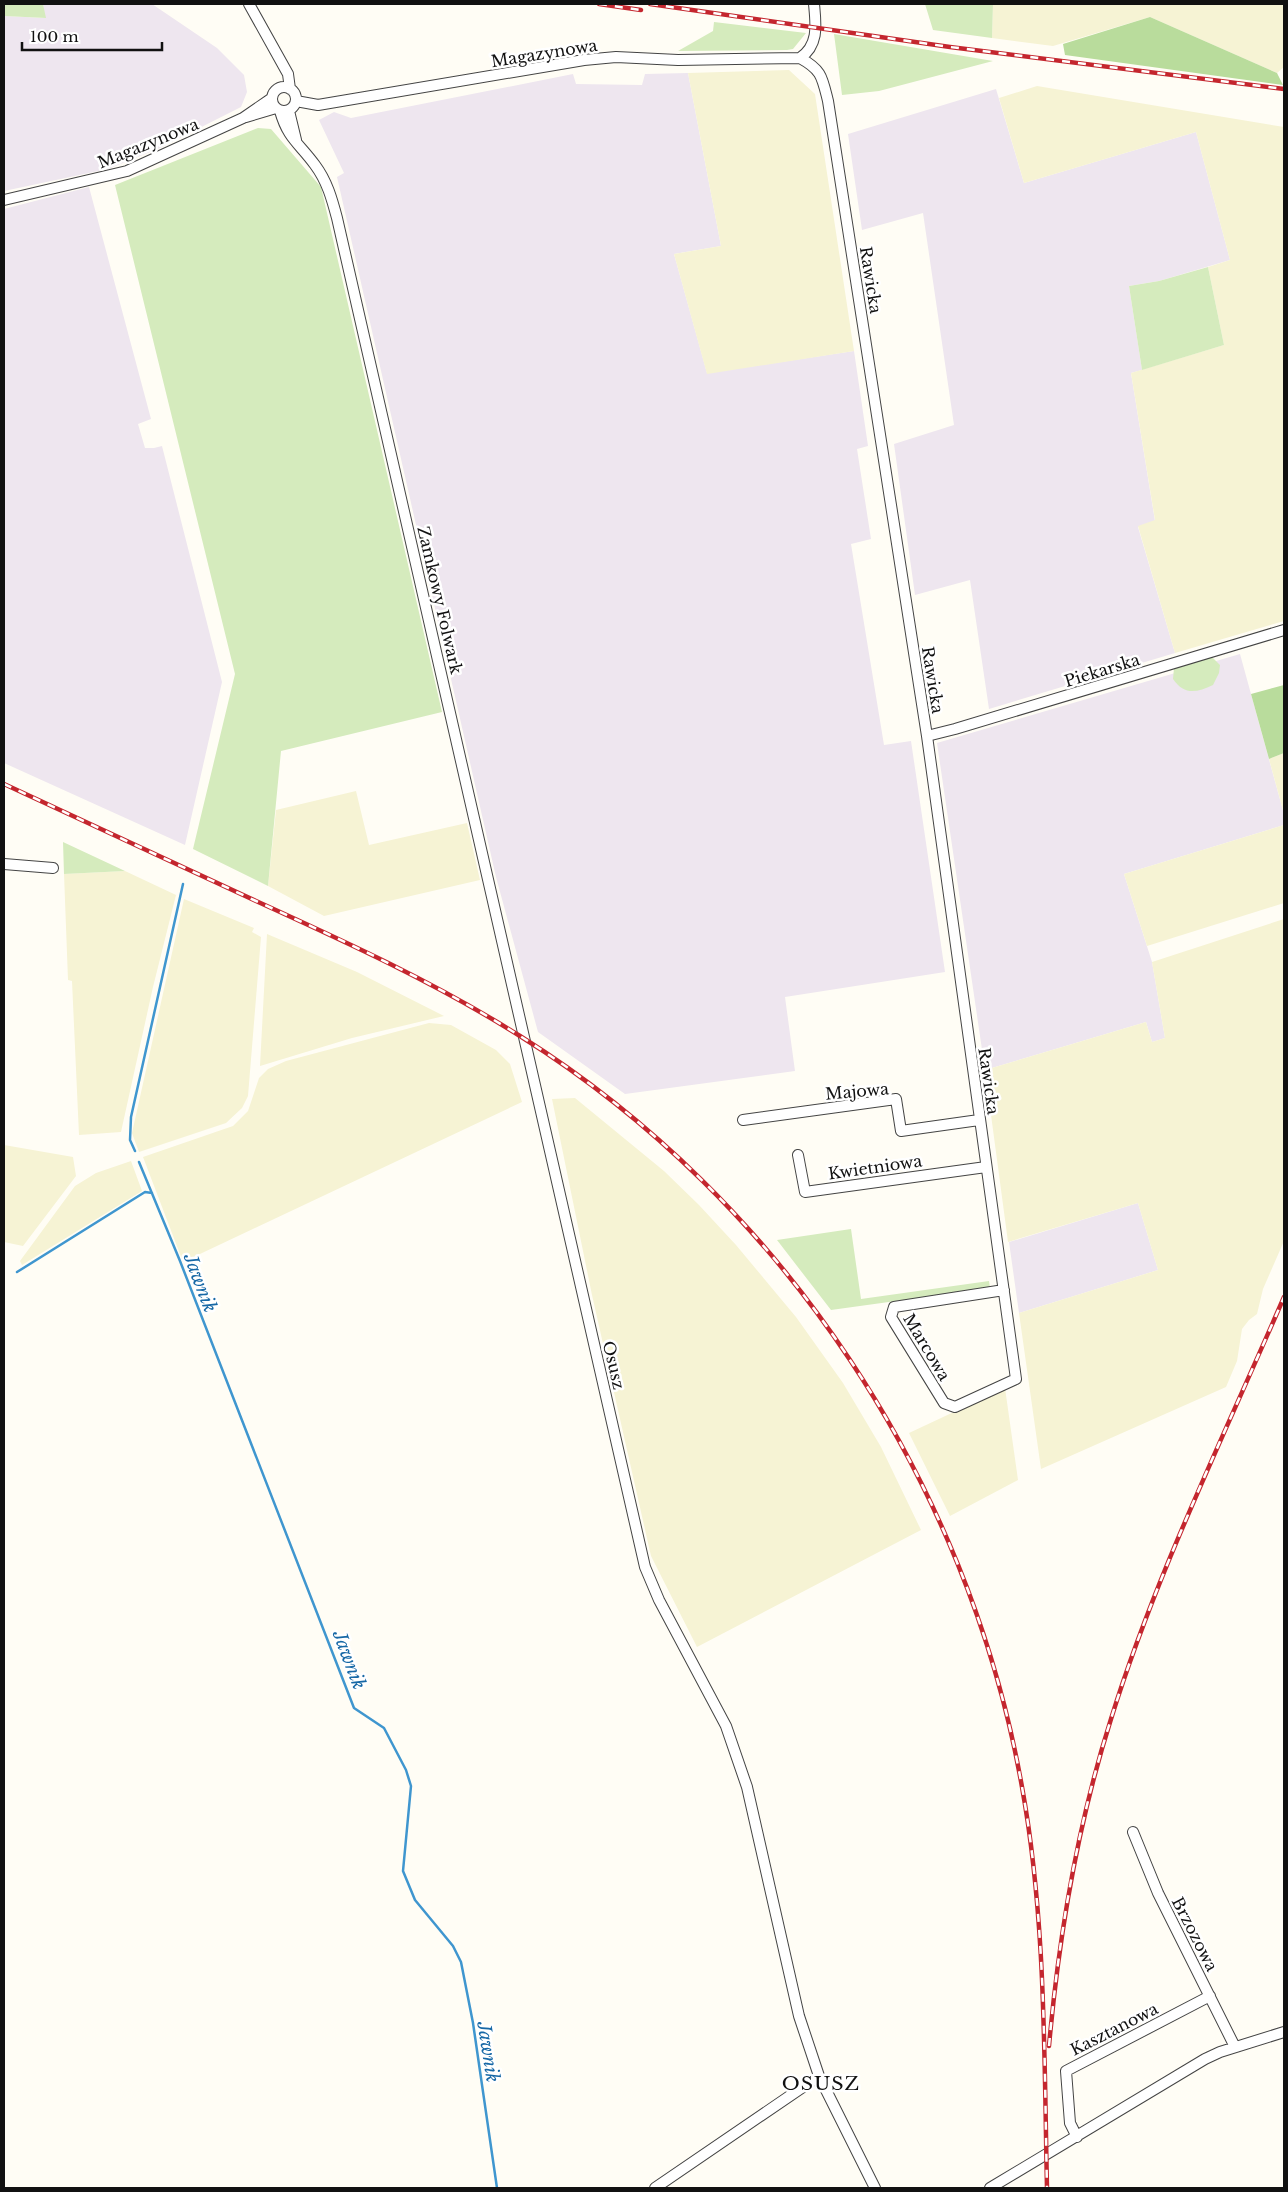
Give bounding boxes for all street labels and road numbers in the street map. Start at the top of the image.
street label: Magazynowa [489,35,599,71]
street label: Magazynowa [94,114,202,172]
street label: Rawicka [856,245,886,315]
street label: Zamkowy Folwark [413,524,467,676]
street label: Rawicka [918,645,948,715]
street label: Piekarska [1062,649,1142,691]
street label: Rawicka [974,1046,1004,1116]
street label: Majowa [824,1078,890,1104]
street label: Kwietniowa [827,1150,923,1183]
street label: Marcowa [899,1310,955,1384]
street label: Osusz [599,1339,629,1391]
street label: Brzozowa [1168,1894,1222,1975]
street label: Kasztanowa [1067,1998,1161,2060]

